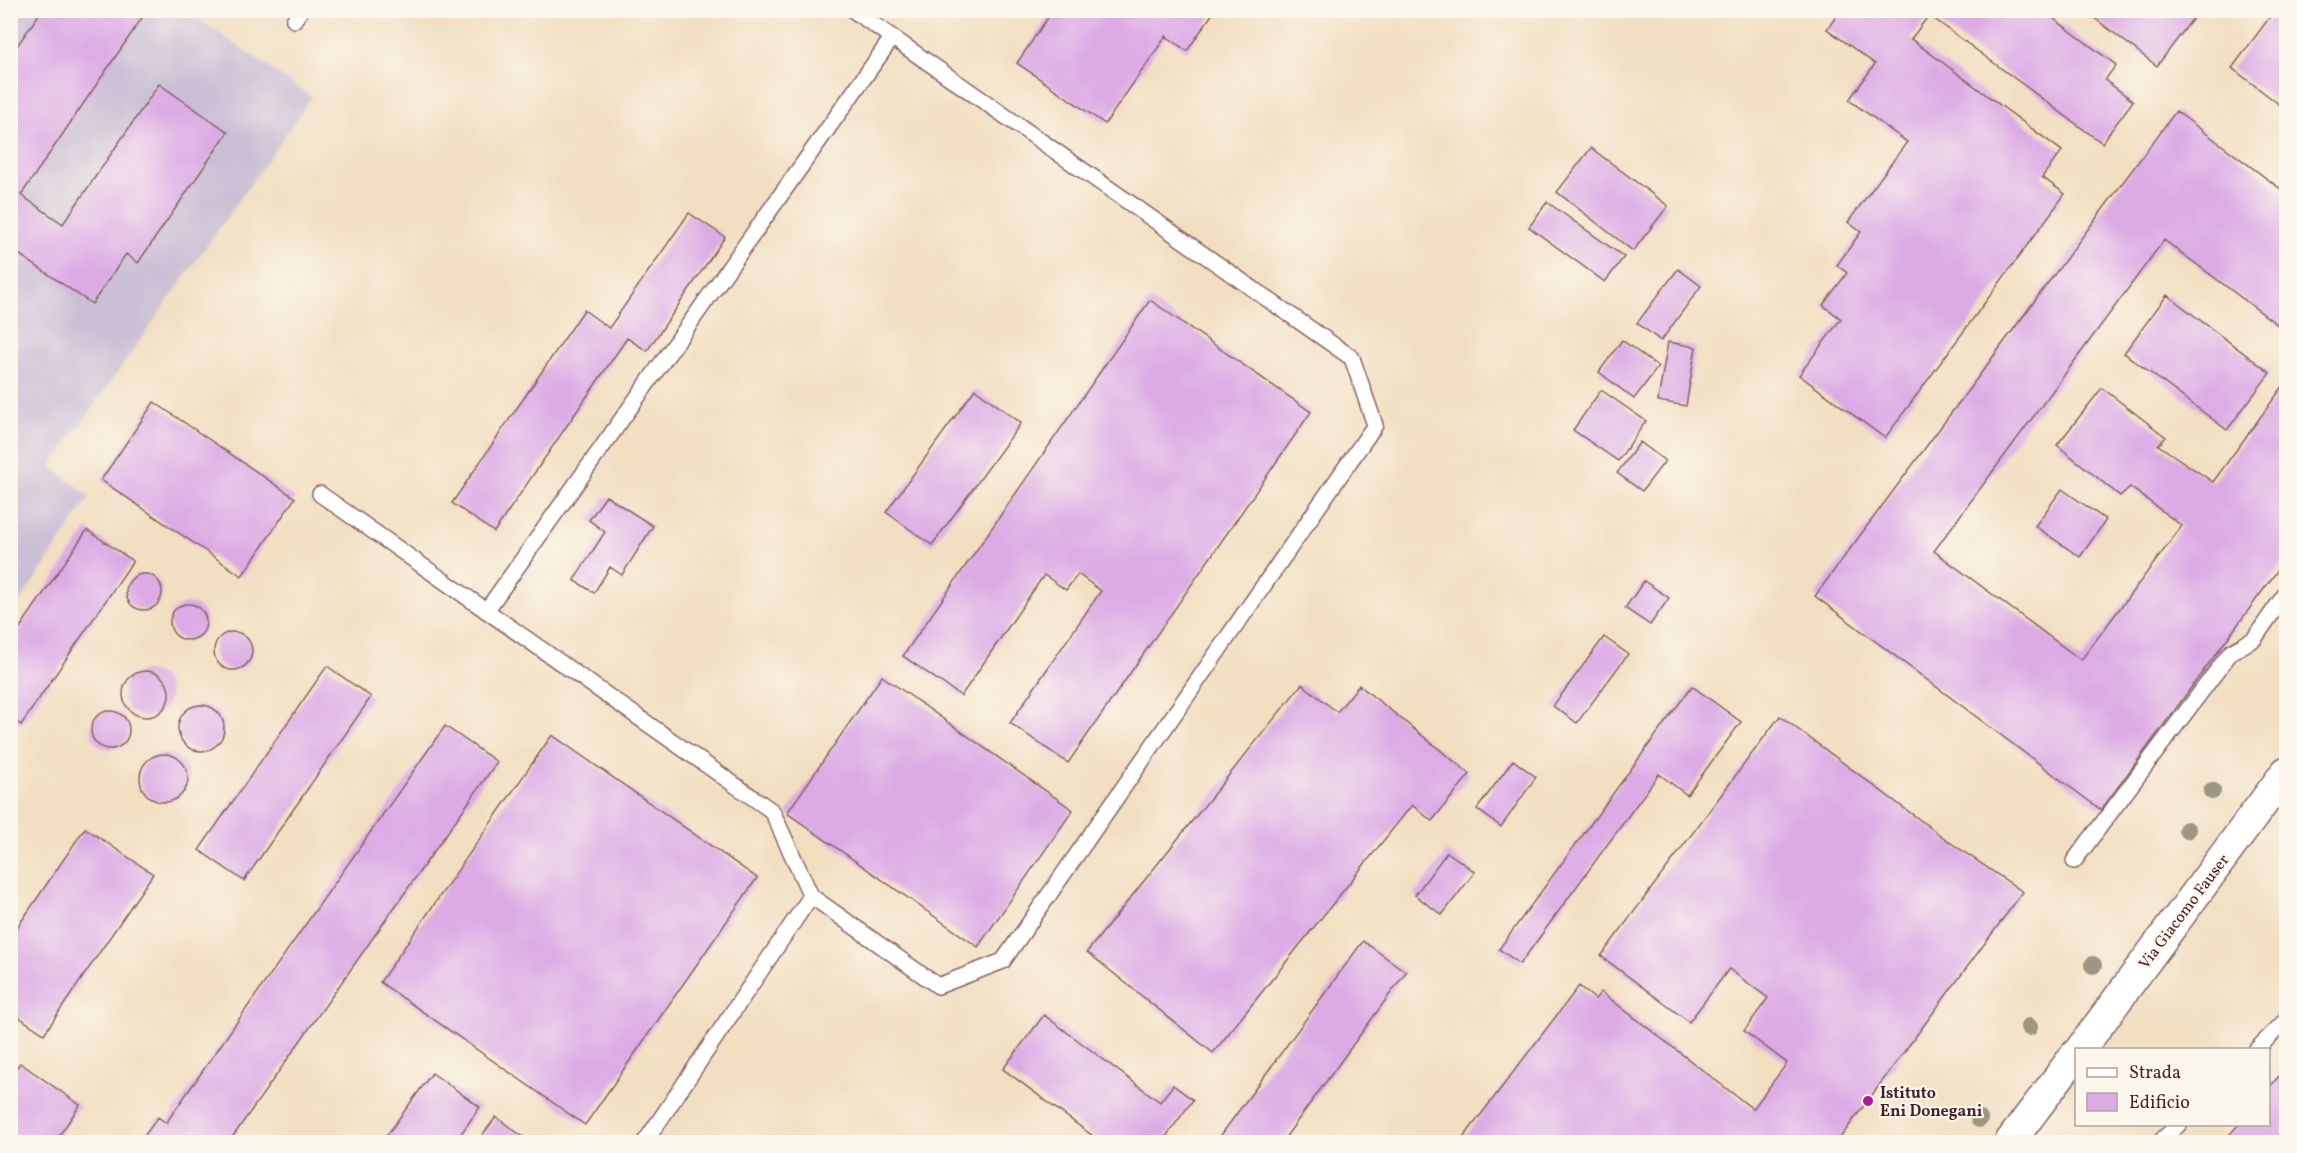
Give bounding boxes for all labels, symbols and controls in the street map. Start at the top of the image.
street label: Via Giacomo Fauser [2134,850,2235,974]
legend [2075,1048,2270,1126]
text: Strada [2129,1061,2181,1086]
place label: Istituto Eni Donegani [1880,1083,1983,1123]
text: Edificio [2129,1091,2190,1116]
marker: Istituto Eni Donegani [1861,1094,1875,1108]

